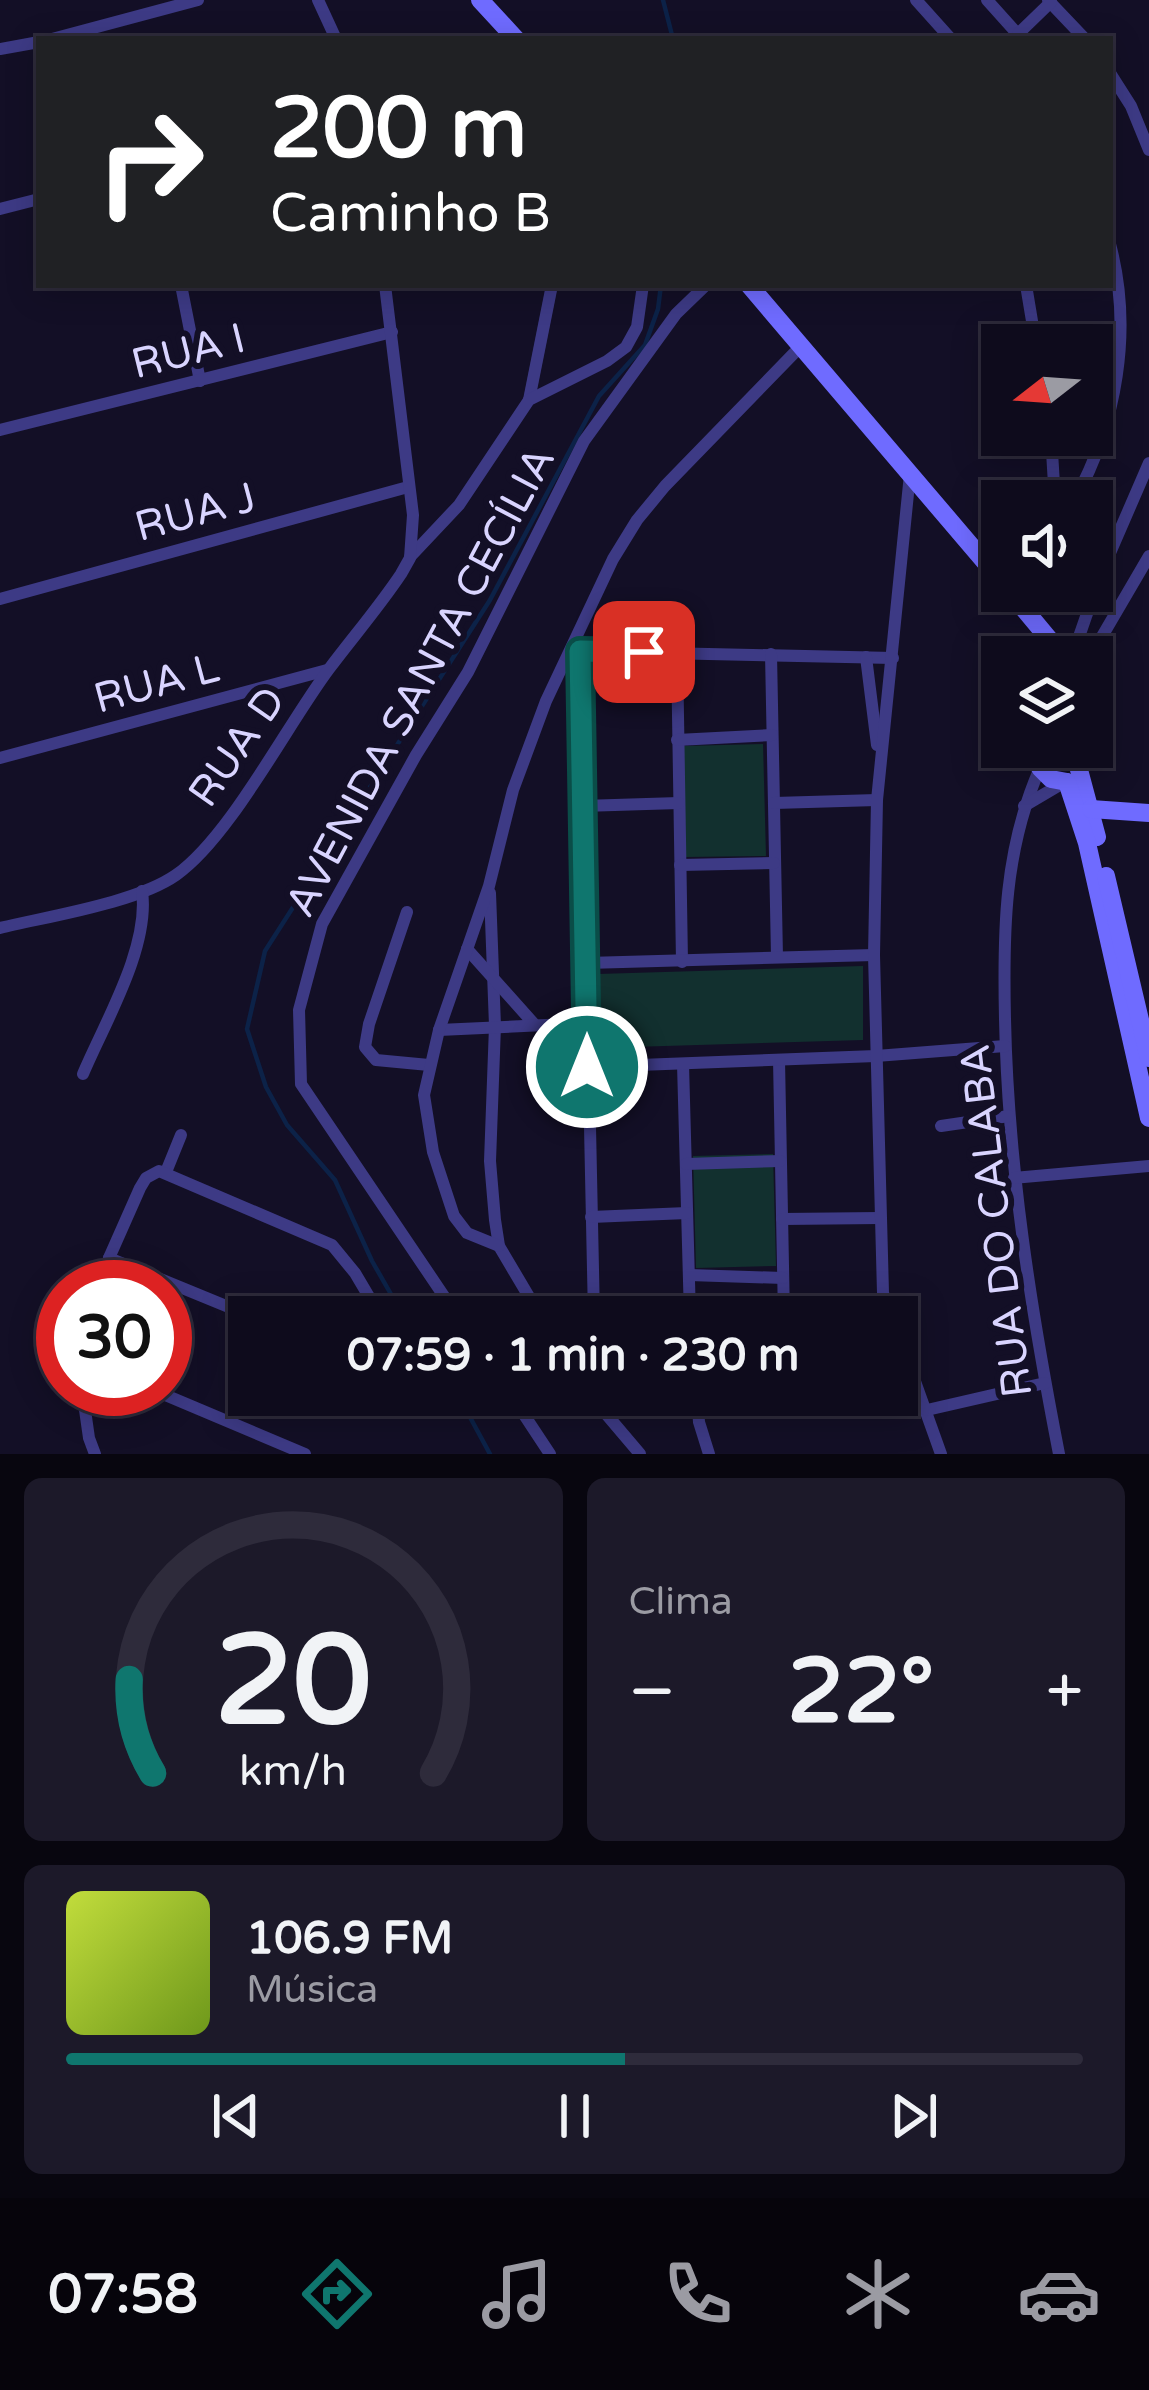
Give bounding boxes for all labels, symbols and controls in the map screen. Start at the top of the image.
text: 200 m [270,79,527,180]
icon: right [72,84,228,240]
text: Caminho B [270,181,551,246]
street label: RUA I [126,313,250,390]
north arrow [981,324,1113,456]
map controls [981,324,1113,768]
street label: AVENIDA SANTA CECÍLIA [275,438,566,925]
street label: RUA J [130,472,261,553]
button: sound [981,480,1113,612]
pin [593,601,695,703]
icon: arrive [611,619,677,685]
button: layers [981,636,1113,768]
street label: RUA L [88,642,224,725]
street label: RUA D [178,677,297,817]
position arrow [524,1004,650,1130]
street label: RUA DO CALABA [950,1041,1043,1400]
speed limit sign: 30 [36,1260,192,1416]
text: 07:59 · 1 min · 230 m [347,1329,799,1383]
text: Clima [629,1578,733,1625]
text: 20 [215,1607,372,1758]
text: 22° [787,1638,934,1747]
text: − [629,1652,676,1732]
text: + [1046,1652,1083,1732]
text: km/h [239,1745,347,1796]
text: 106.9 FM [246,1912,453,1966]
text: Música [246,1966,378,2013]
icon: previous [203,2083,269,2149]
icon: pause [542,2083,608,2149]
icon: next [881,2083,947,2149]
icon: directions [295,2252,379,2336]
icon: music [475,2252,559,2336]
icon: phone [656,2252,740,2336]
icon: climate [836,2252,920,2336]
icon: car [1017,2252,1101,2336]
text: 07:58 [48,2262,198,2327]

